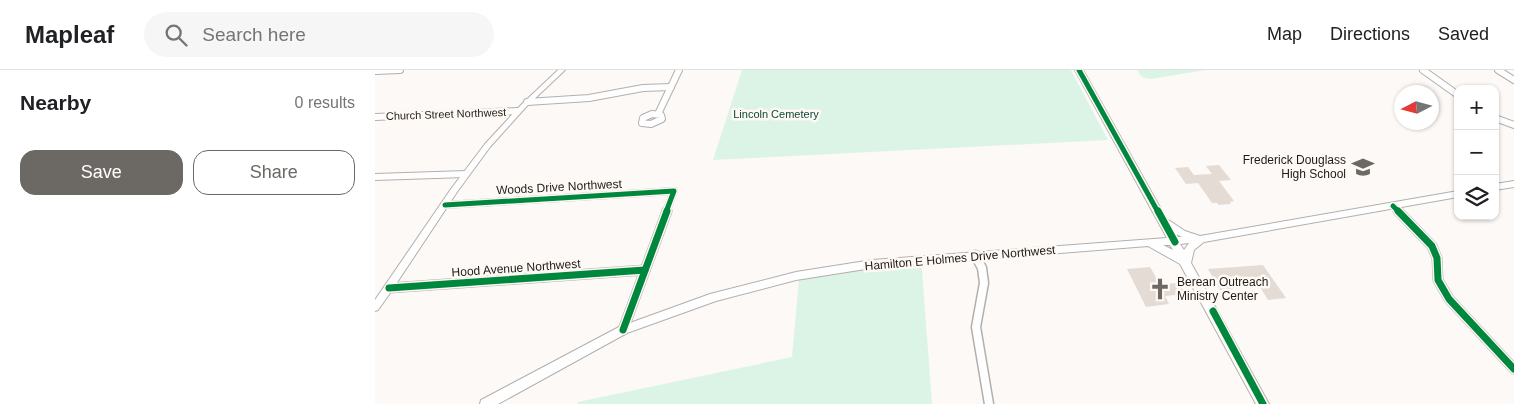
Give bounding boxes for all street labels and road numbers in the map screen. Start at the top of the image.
street label: Church Street Northwest [386,106,506,122]
street label: Woods Drive Northwest [496,177,623,197]
street label: Hamilton E Holmes Drive Northwest [864,243,1057,273]
street label: Hood Avenue Northwest [451,256,582,279]

